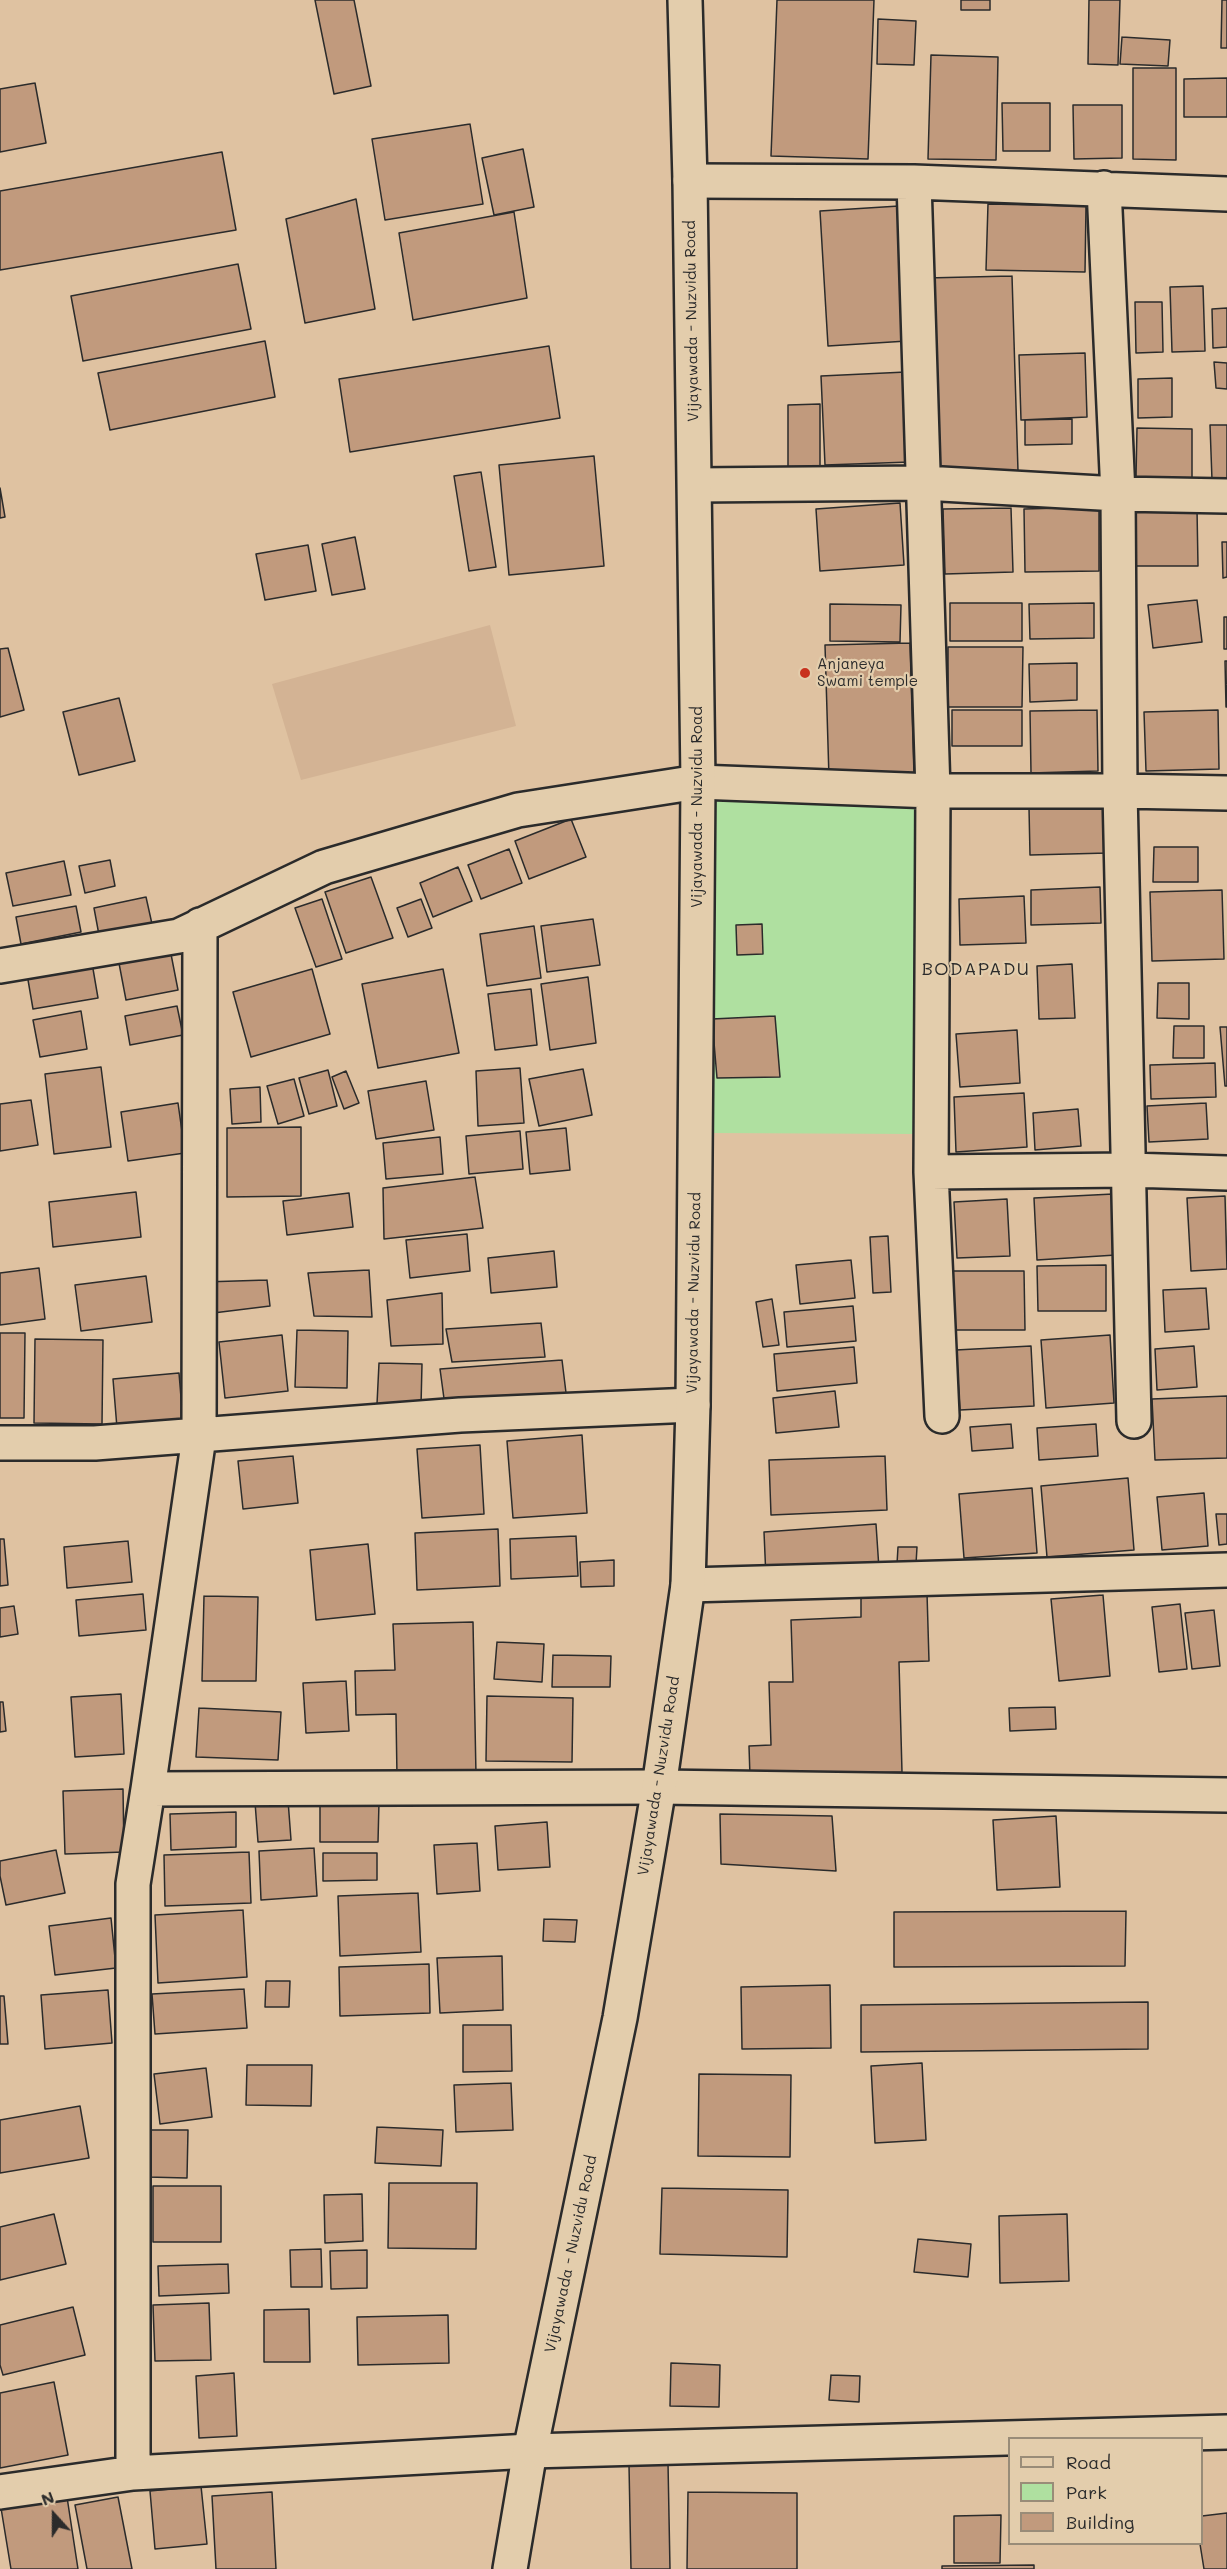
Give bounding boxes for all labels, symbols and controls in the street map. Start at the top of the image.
street label: Vijayawada - Nuzvidu Road [681,220,703,422]
place label: Anjaneya Swami temple [817,655,918,690]
marker: Anjaneya Swami temple [798,666,812,680]
street label: Vijayawada - Nuzvidu Road [688,706,706,908]
district label: BODAPADU [922,958,1030,980]
street label: Vijayawada - Nuzvidu Road [683,1192,705,1394]
street label: Vijayawada - Nuzvidu Road [634,1675,684,1877]
street label: Vijayawada - Nuzvidu Road [541,2154,601,2354]
legend [1008,2437,1203,2545]
text: Road [1066,2450,1111,2474]
text: Park [1066,2480,1107,2504]
north arrow [24,2485,84,2545]
text: N [38,2486,57,2510]
text: Building [1066,2510,1134,2534]

